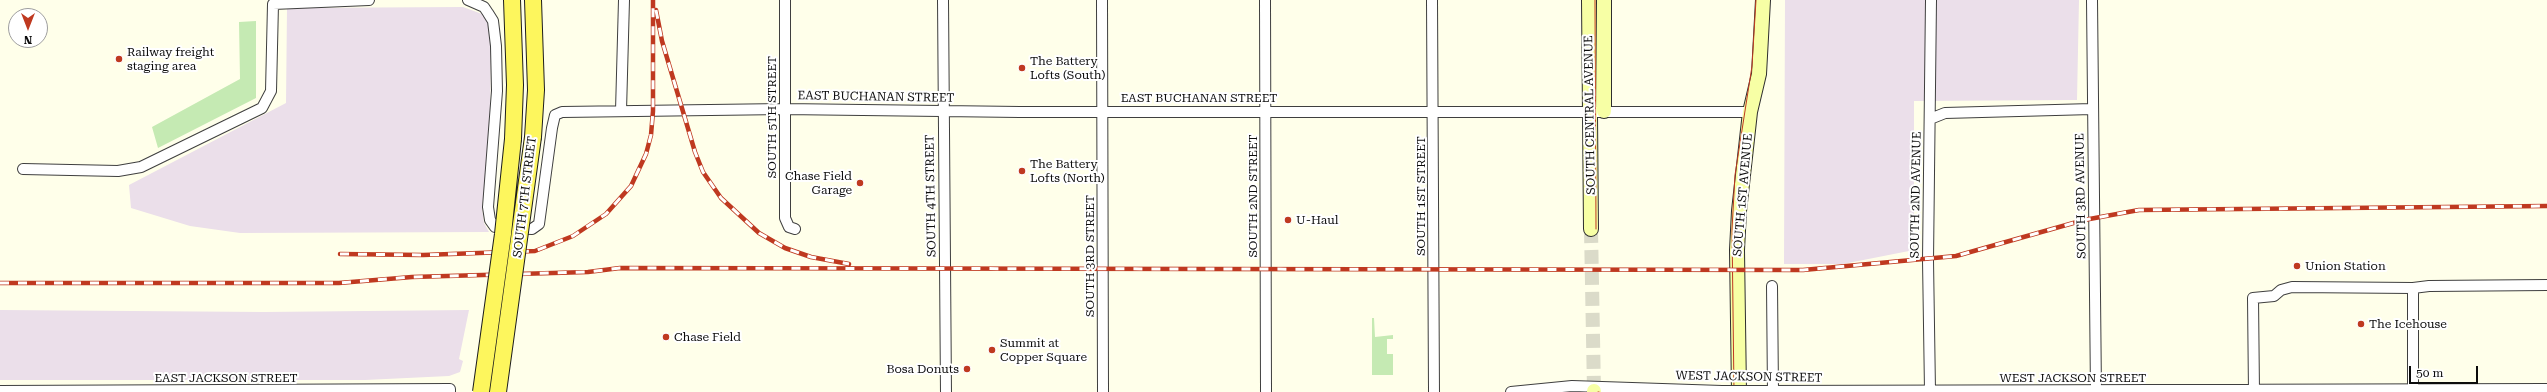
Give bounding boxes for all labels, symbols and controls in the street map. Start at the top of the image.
north arrow [8,8,48,48]
text: N [24,33,32,46]
street label: SOUTH CENTRAL AVENUE [1581,35,1599,195]
place label: Railway freight staging area [127,45,214,73]
marker: Railway freight staging area [114,54,124,64]
place label: The Battery Lofts (South) [1030,54,1105,82]
street label: SOUTH 5TH STREET [765,56,779,178]
marker: The Battery Lofts (South) [1017,63,1027,73]
street label: EAST BUCHANAN STREET [798,88,954,106]
street label: EAST BUCHANAN STREET [1121,91,1277,105]
street label: SOUTH 2ND AVENUE [1908,131,1924,259]
street label: SOUTH 1ST AVENUE [1730,133,1756,257]
street label: SOUTH 3RD AVENUE [2073,133,2089,259]
street label: SOUTH 2ND STREET [1246,134,1260,258]
street label: SOUTH 7TH STREET [510,135,540,259]
street label: SOUTH 4TH STREET [923,135,939,257]
street label: SOUTH 1ST STREET [1414,136,1428,256]
place label: The Battery Lofts (North) [1030,157,1105,185]
marker: The Battery Lofts (North) [1017,166,1027,176]
place label: Chase Field Garage [785,169,852,197]
marker: Chase Field Garage [855,178,865,188]
street label: SOUTH 3RD STREET [1083,195,1097,317]
place label: U-Haul [1296,213,1338,227]
marker: U-Haul [1283,215,1293,225]
place label: Union Station [2305,259,2386,273]
marker: Union Station [2292,261,2302,271]
place label: The Icehouse [2369,317,2447,331]
marker: The Icehouse [2356,319,2366,329]
place label: Chase Field [674,330,741,344]
marker: Chase Field [661,332,671,342]
place label: Summit at Copper Square [1000,336,1087,364]
marker: Summit at Copper Square [987,345,997,355]
scale bar [2411,358,2480,384]
place label: Bosa Donuts [886,362,959,376]
marker: Bosa Donuts [962,364,972,374]
text: 50 m [2416,366,2443,380]
street label: WEST JACKSON STREET [1675,369,1823,385]
street label: EAST JACKSON STREET [154,371,298,385]
street label: WEST JACKSON STREET [2000,371,2146,385]

